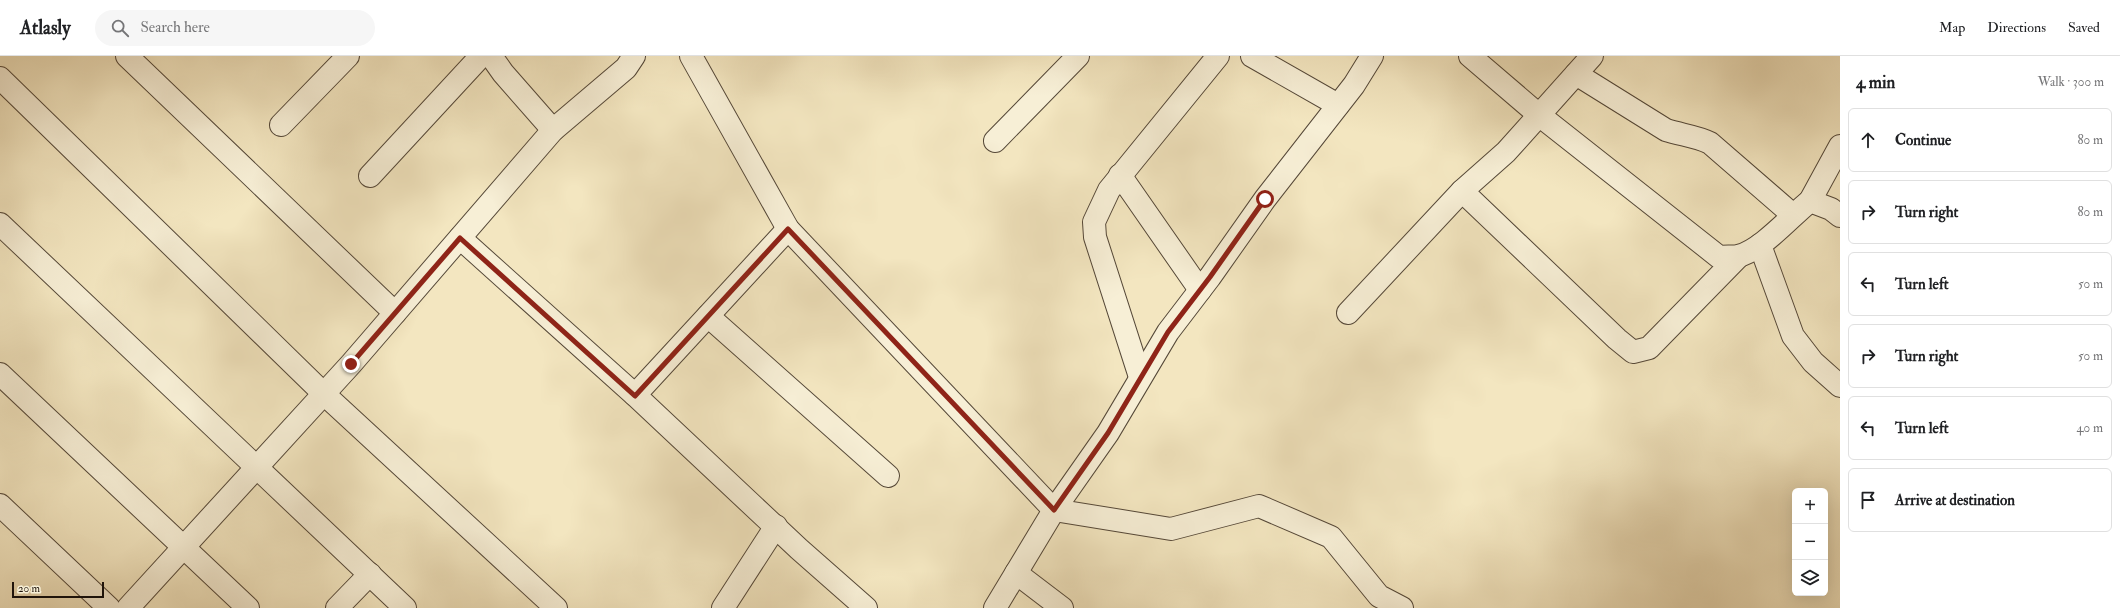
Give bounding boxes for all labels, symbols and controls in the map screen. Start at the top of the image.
search box [95,10,375,46]
text: Atlasly [20,16,71,40]
icon: search [109,17,131,39]
text: Search here [141,18,210,37]
text: Map [1939,19,1965,36]
text: Directions [1987,19,2046,36]
text: Saved [2068,19,2100,36]
text: 4 min [1856,72,1895,93]
text: Walk · 300 m [2038,74,2104,90]
icon: ahead [1857,129,1879,151]
text: Continue [1895,131,1951,150]
text: 80 m [2077,132,2103,148]
route start [1256,190,1274,208]
icon: right [1857,201,1879,223]
text: Turn right [1895,203,1958,222]
text: 80 m [2077,204,2103,220]
icon: left [1857,273,1879,295]
text: Turn left [1895,275,1949,294]
text: 50 m [2078,276,2103,292]
icon: right [1857,345,1879,367]
text: Turn right [1895,347,1958,366]
text: 50 m [2078,348,2103,364]
route end [342,355,360,373]
icon: left [1857,417,1879,439]
text: Turn left [1895,419,1949,438]
text: 40 m [2077,420,2103,436]
map controls [1792,488,1828,596]
button: + [1792,488,1828,524]
icon: arrive [1857,489,1879,511]
text: Arrive at destination [1895,491,2015,510]
button: − [1792,524,1828,560]
button: layers [1792,560,1828,596]
scale bar [12,580,104,599]
text: 20 m [18,582,40,595]

